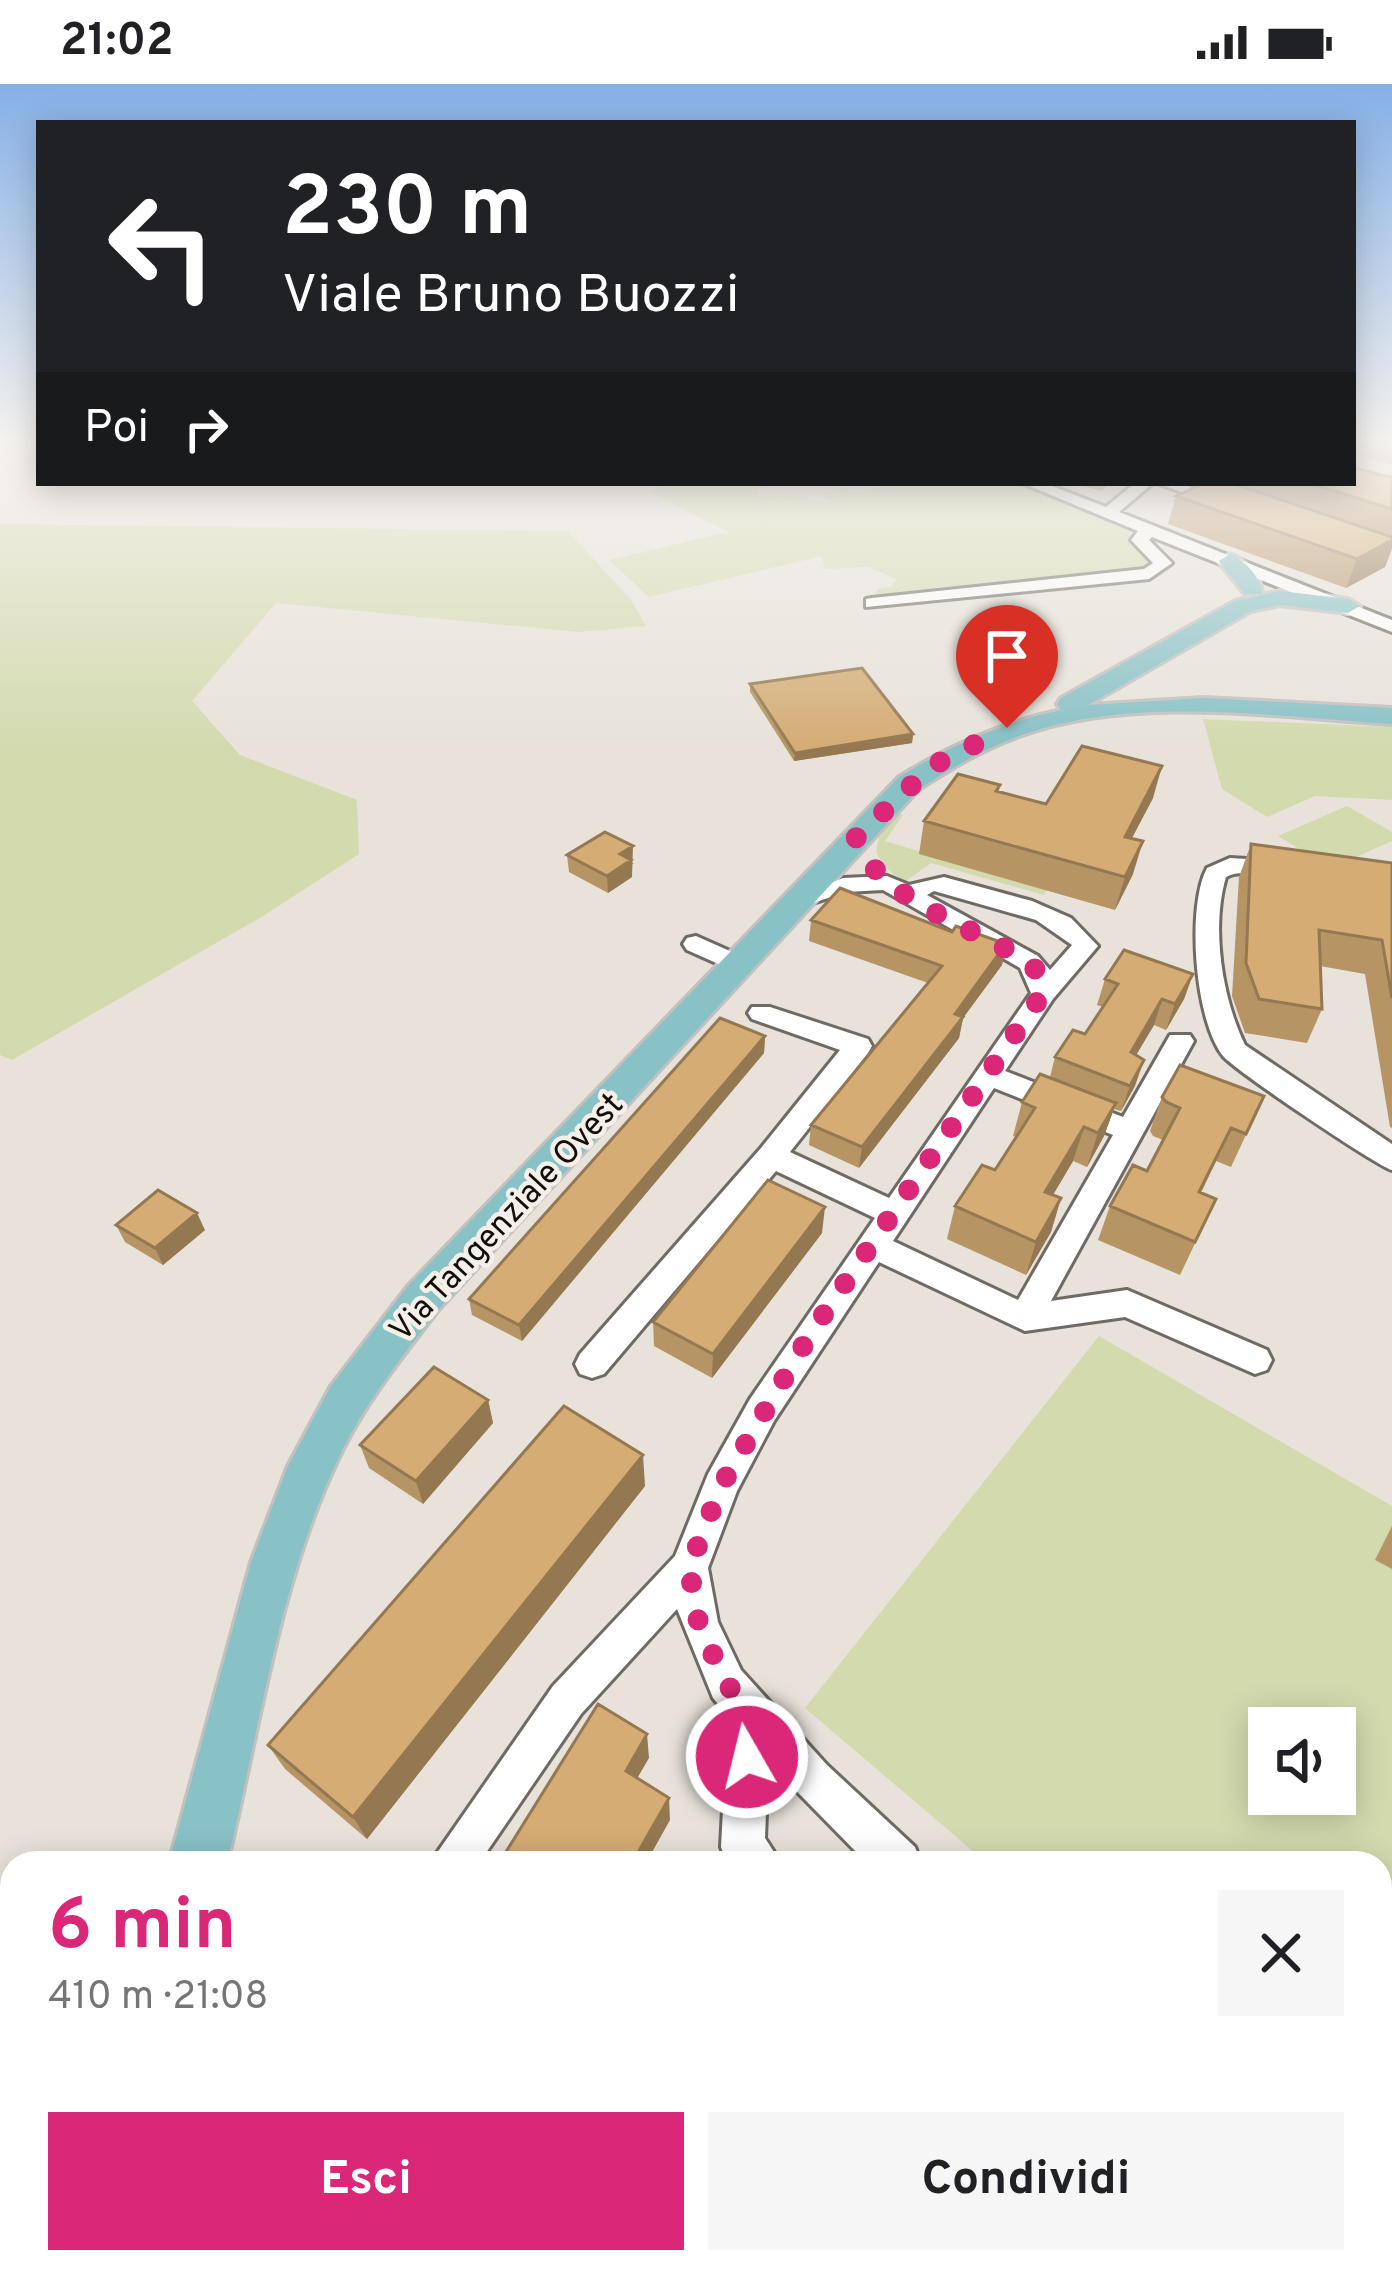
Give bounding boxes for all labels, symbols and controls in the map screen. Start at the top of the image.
text: 21:02 [60,14,174,71]
text: 230 m [282,159,532,265]
icon: left [84,168,240,324]
text: Viale Bruno Buozzi [282,263,739,332]
icon: right [173,396,239,462]
text: Poi [84,401,149,458]
pin [956,605,1058,728]
icon: arrive [974,623,1040,689]
street label: Via Tangenziale Ovest [382,1086,634,1352]
position arrow [684,1694,810,1820]
map controls [1248,1707,1356,1815]
button: sound [1248,1707,1356,1815]
text: 6 min [48,1883,236,1975]
button: close [1218,1890,1344,2016]
text: 410 m · 21:08 [48,1974,268,2023]
button: Esci [48,2112,684,2250]
button: Condividi [708,2112,1344,2250]

